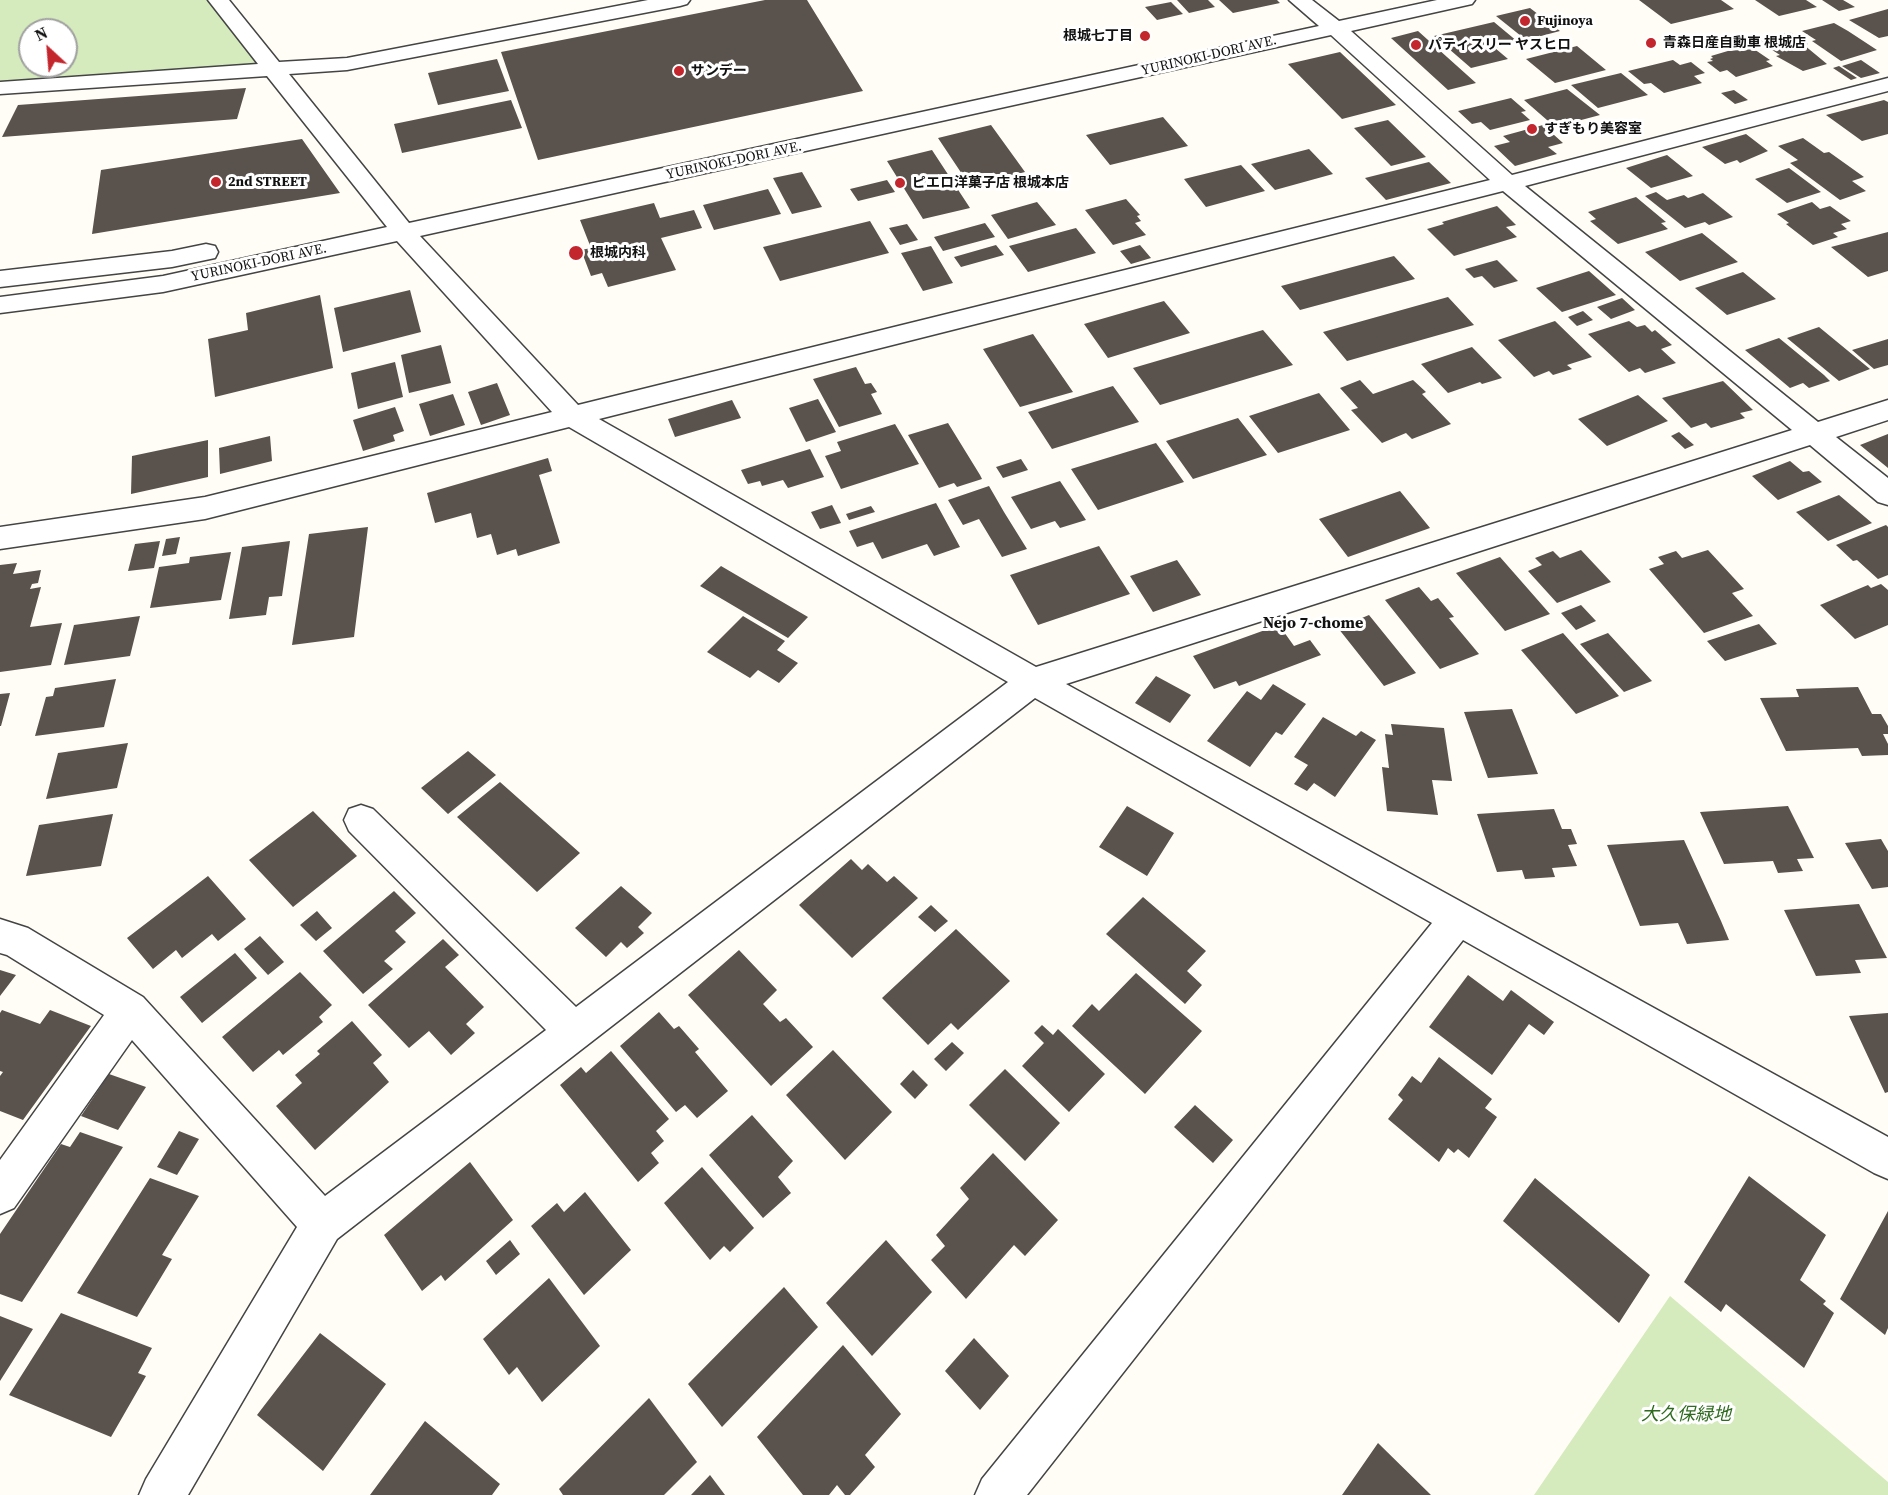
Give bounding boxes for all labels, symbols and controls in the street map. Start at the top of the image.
place label: Fujinoya [1537,13,1593,29]
marker: Fujinoya [1518,14,1532,28]
north arrow [18,18,78,78]
text: N [31,21,51,46]
place label: 根城七丁目 [1063,28,1133,44]
marker: 根城七丁目 [1138,29,1152,43]
street label: YURINOKI-DORI AVE. [1140,32,1278,80]
place label: 青森日産自動車 根城店 [1663,35,1806,51]
marker: 青森日産自動車 根城店 [1644,36,1658,50]
place label: パティスリー ヤスヒロ [1428,37,1571,53]
marker: パティスリー ヤスヒロ [1409,38,1423,52]
place label: サンデー [691,63,747,79]
marker: サンデー [672,64,686,78]
place label: すぎもり美容室 [1544,121,1642,137]
marker: すぎもり美容室 [1525,122,1539,136]
street label: YURINOKI-DORI AVE. [665,138,803,184]
place label: 2nd STREET [228,174,307,190]
marker: 2nd STREET [209,175,223,189]
place label: ピエロ洋菓子店 根城本店 [912,175,1069,191]
marker: ピエロ洋菓子店 根城本店 [893,176,907,190]
street label: YURINOKI-DORI AVE. [190,240,328,286]
marker: 根城内科 [567,244,585,262]
place label: 根城内科 [590,245,646,261]
district label: Nejo 7-chome [1263,614,1363,634]
park label: 大久保緑地 [1641,1404,1731,1426]

